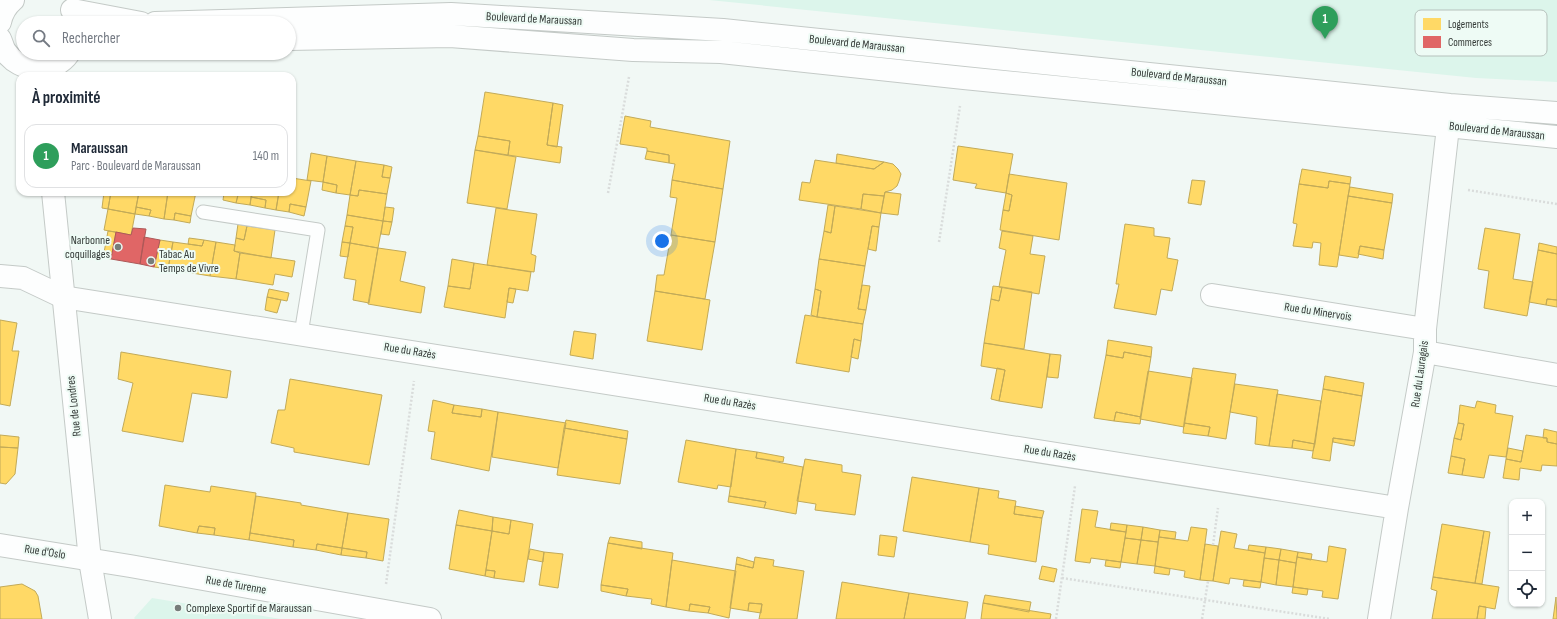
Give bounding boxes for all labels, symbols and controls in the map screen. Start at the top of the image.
pin: 1 [1312,6,1338,39]
street label: Boulevard de Maraussan [486,9,582,29]
legend [1415,10,1547,56]
search box [16,16,296,60]
text: Logements [1448,18,1489,31]
icon: search [30,27,52,49]
text: Rechercher [62,29,120,48]
street label: Boulevard de Maraussan [808,32,906,56]
text: Commerces [1448,36,1492,49]
street label: Boulevard de Maraussan [1130,65,1228,89]
text: À proximité [32,88,100,108]
street label: Boulevard de Maraussan [1448,119,1546,143]
text: Maraussan [71,139,128,158]
text: 1 [43,148,49,164]
text: 140 m [253,148,279,164]
text: Parc · Boulevard de Maraussan [71,158,201,174]
your location [652,231,672,251]
place label: Narbonne coquillages [65,233,110,262]
marker: Narbonne coquillages [113,242,123,252]
place label: Tabac Au Temps de Vivre [159,247,219,276]
marker: Tabac Au Temps de Vivre [146,256,156,266]
street label: Rue du Minervois [1283,299,1353,325]
street label: Rue du Razès [383,339,437,363]
street label: Rue du Lauragais [1408,340,1432,408]
street label: Rue de Londres [63,375,85,437]
street label: Rue du Razès [703,390,757,414]
street label: Rue du Razès [1023,441,1077,465]
map controls [1509,499,1545,607]
button: + [1509,499,1545,535]
button: − [1509,535,1545,571]
street label: Rue d'Oslo [23,541,67,563]
button: locate [1509,571,1545,607]
street label: Rue de Turenne [205,572,268,598]
place label: Complexe Sportif de Maraussan [186,601,312,616]
marker: Complexe Sportif de Maraussan [173,603,183,613]

